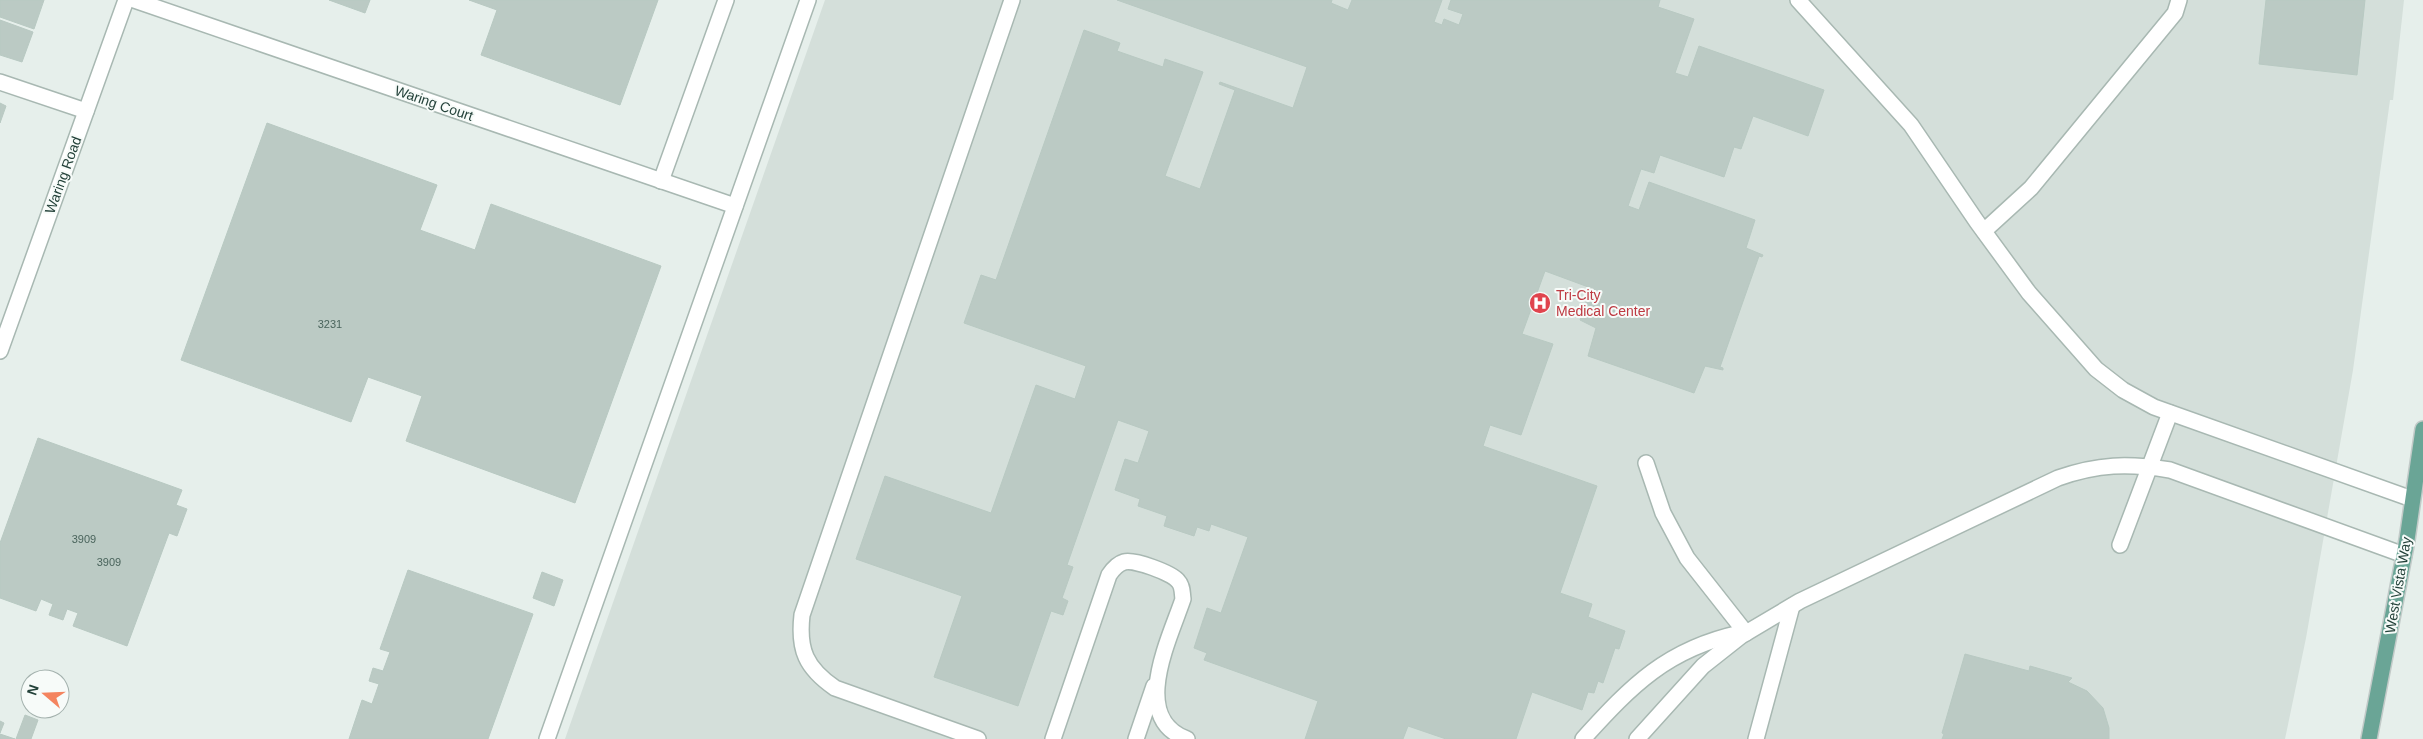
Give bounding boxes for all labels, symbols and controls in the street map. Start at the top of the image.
street label: Waring Court [393,82,475,124]
street label: Waring Road [42,134,84,216]
place label: Tri-City Medical Center [1556,287,1650,319]
hospital icon: Tri-City Medical Center [1528,291,1552,315]
house number: 3231 [318,318,342,330]
house number: 3909 [72,533,96,545]
street label: West Vista Way [2382,535,2414,635]
house number: 3909 [97,556,121,568]
north arrow [20,669,70,719]
text: N [23,682,42,697]

